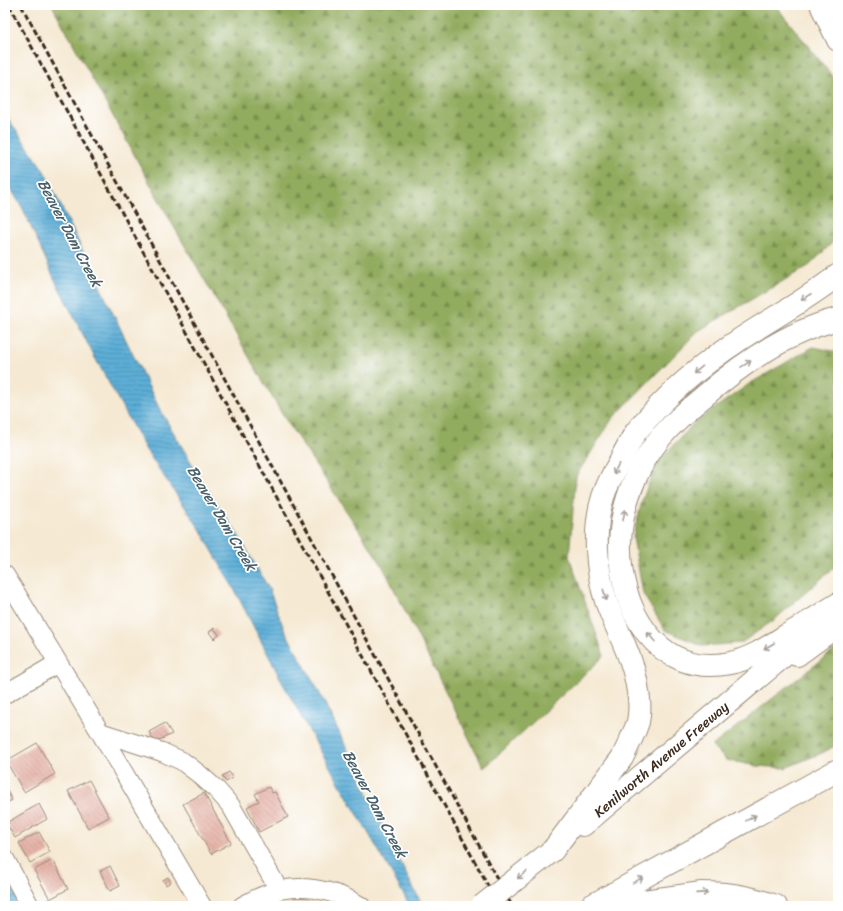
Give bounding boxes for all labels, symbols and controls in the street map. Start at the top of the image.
water label: Beaver Dam Creek [31,174,110,294]
one-way arrow [801,293,812,301]
one-way arrow [740,359,752,367]
one-way arrow [693,366,704,375]
water label: Beaver Dam Creek [180,460,265,578]
one-way arrow [611,463,619,475]
one-way arrow [620,509,628,522]
one-way arrow [602,588,609,601]
one-way arrow [647,633,656,643]
one-way arrow [763,643,775,651]
street label: Kenilworth Avenue Freeway [588,695,735,824]
water label: Beaver Dam Creek [336,745,415,865]
one-way arrow [745,813,757,821]
one-way arrow [517,870,528,879]
one-way arrow [631,876,643,884]
one-way arrow [695,890,708,897]

